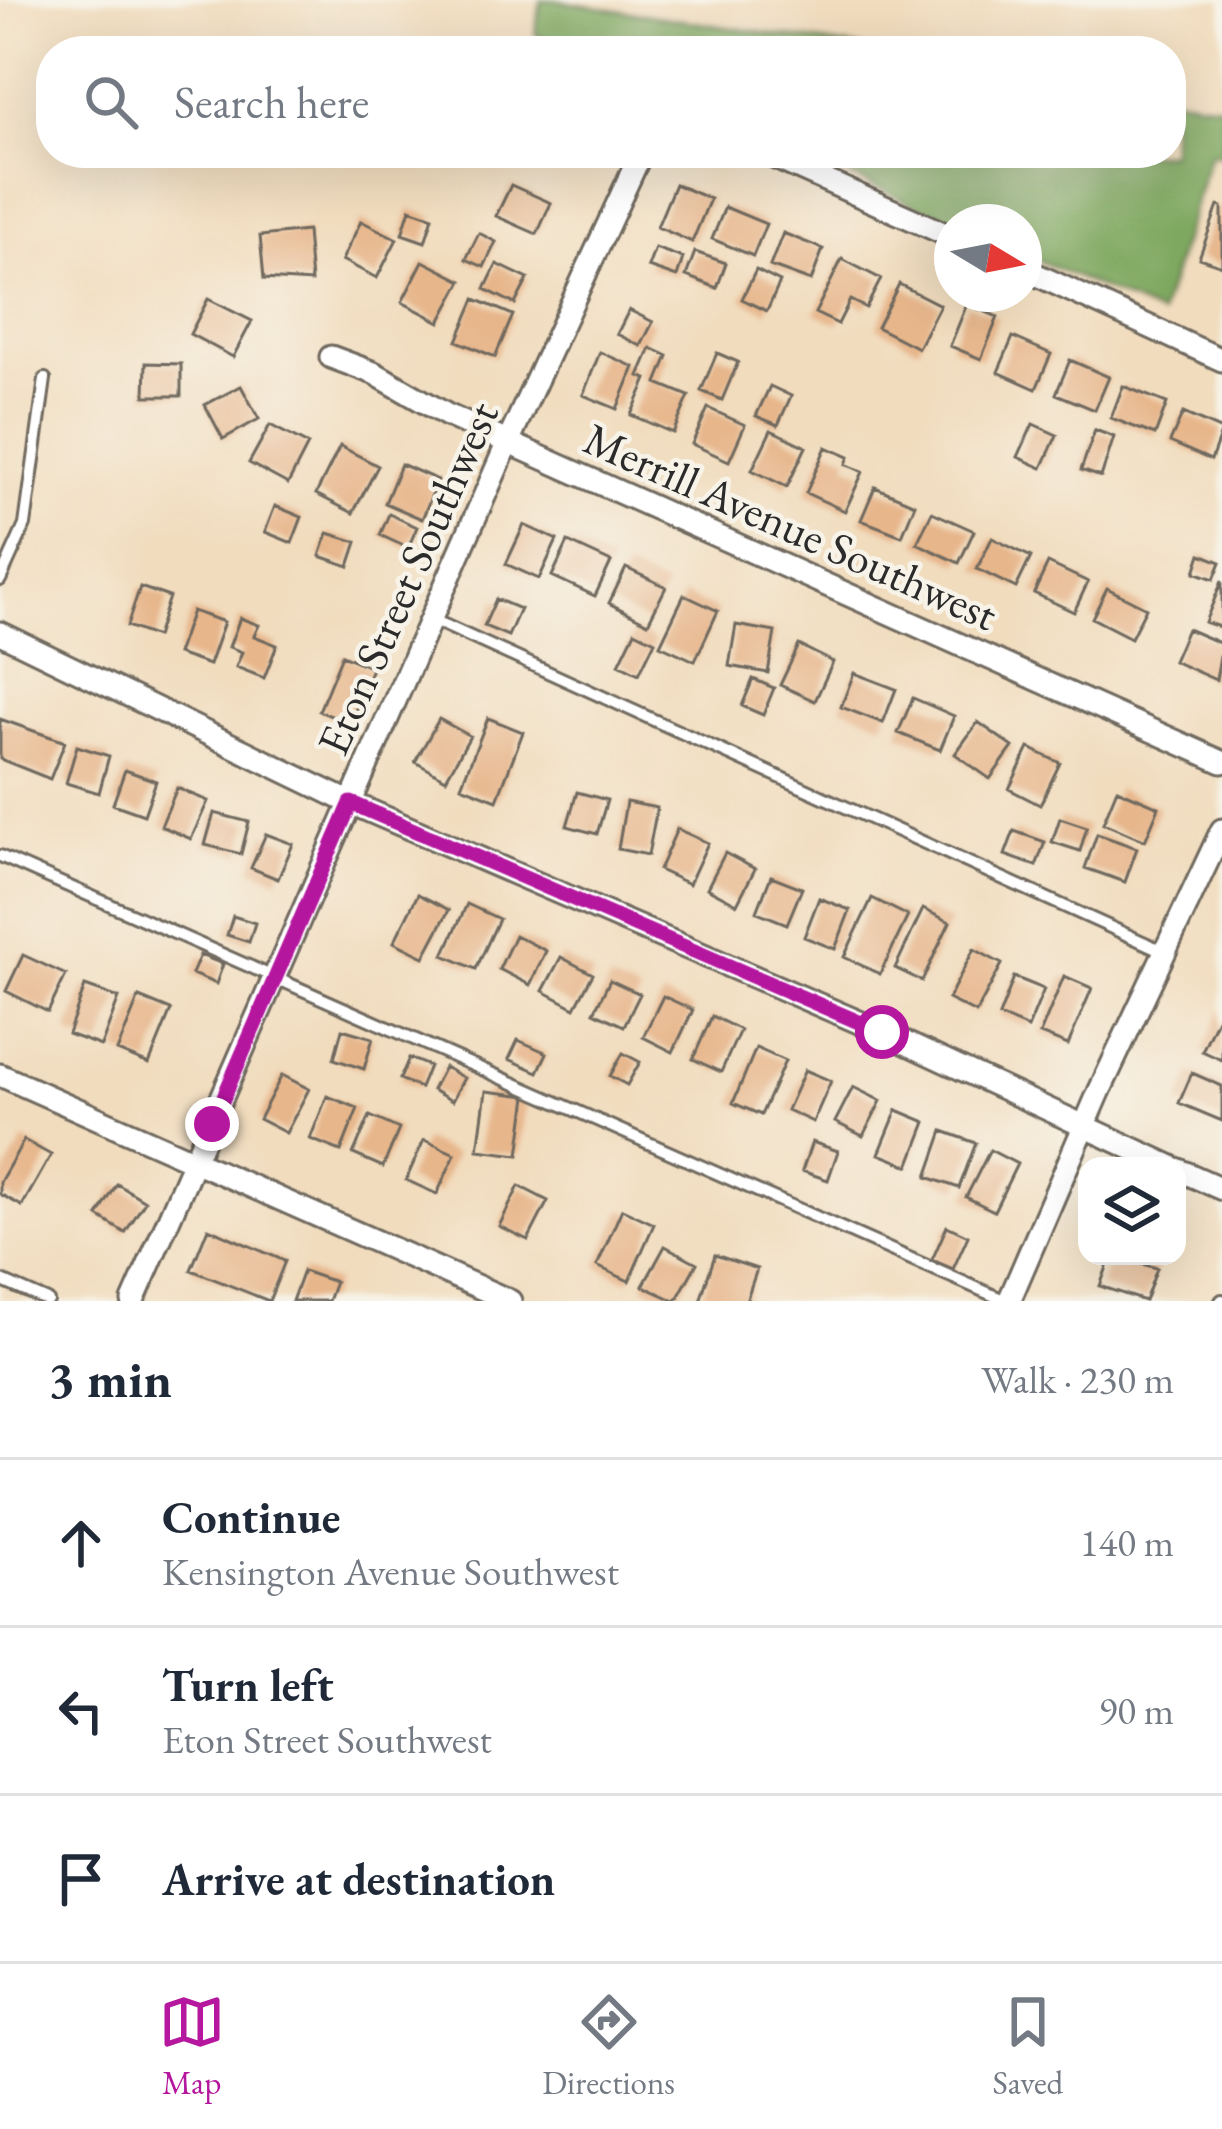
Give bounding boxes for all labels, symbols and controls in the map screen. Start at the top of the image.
search box [36,36,1186,168]
icon: search [78,69,144,135]
text: Search here [174,73,369,131]
north arrow [934,204,1042,312]
street label: Eton Street Southwest [303,392,511,764]
street label: Merrill Avenue Southwest [575,409,1007,643]
route start [855,1005,909,1059]
route end [185,1097,239,1151]
map controls [1078,1157,1186,1265]
button: layers [1078,1157,1186,1265]
text: 3 min [48,1346,172,1412]
text: Walk · 230 m [981,1354,1174,1405]
text: Continue [162,1488,340,1546]
icon: ahead [48,1510,114,1576]
text: 140 m [1080,1517,1174,1568]
text: Kensington Avenue Southwest [162,1546,619,1597]
text: Turn left [162,1656,334,1714]
icon: left [48,1678,114,1744]
text: 90 m [1098,1685,1174,1736]
text: Eton Street Southwest [162,1714,492,1765]
icon: arrive [48,1846,114,1912]
text: Arrive at destination [162,1850,555,1908]
tab: Map [159,1989,225,2104]
tab: Directions [542,1989,675,2104]
tab: Saved [993,1989,1063,2104]

